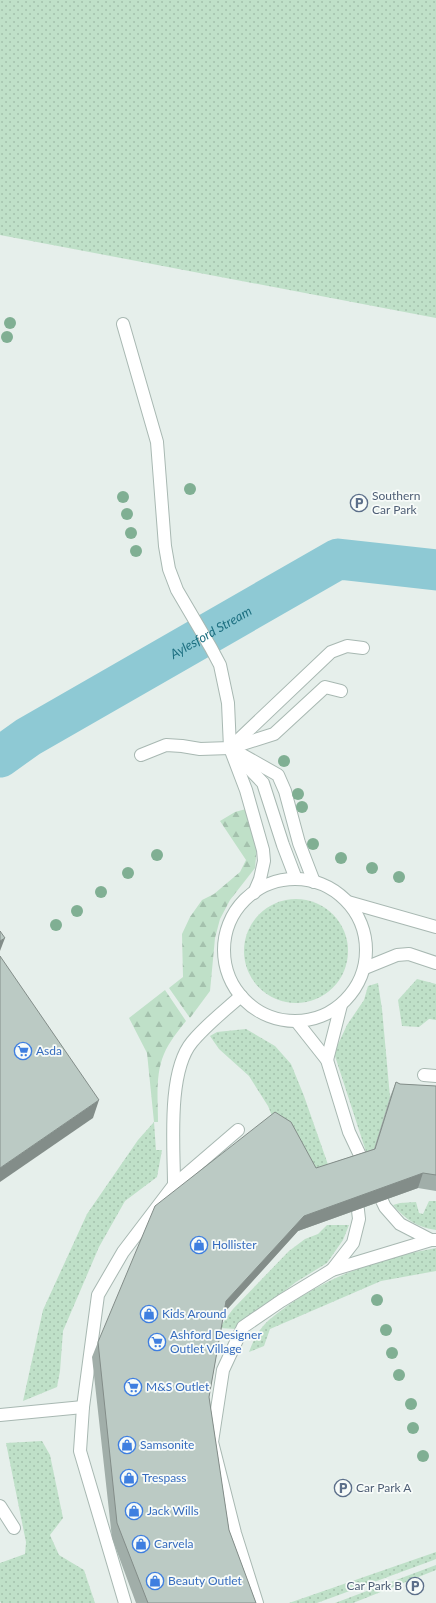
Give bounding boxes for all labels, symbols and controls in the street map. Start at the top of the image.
place label: Southern Car Park [372,488,420,517]
parking icon: Southern Car Park [349,493,369,513]
water label: Aylesford Stream [166,602,254,662]
supermarket icon: Asda [13,1041,33,1061]
place label: Asda [36,1043,62,1058]
shop icon: Hollister [189,1235,209,1255]
place label: Hollister [212,1237,257,1252]
shop icon: Kids Around [139,1304,159,1324]
place label: Kids Around [162,1306,227,1321]
place label: Ashford Designer Outlet Village [170,1327,262,1356]
supermarket icon: Ashford Designer Outlet Village [147,1332,167,1352]
supermarket icon: M&S Outlet [123,1377,143,1397]
place label: M&S Outlet [146,1379,210,1394]
shop icon: Samsonite [117,1435,137,1455]
place label: Samsonite [140,1437,194,1452]
shop icon: Trespass [119,1468,139,1488]
place label: Trespass [142,1470,187,1485]
parking icon: Car Park A [333,1478,353,1498]
place label: Car Park A [356,1480,412,1495]
shop icon: Jack Wills [124,1501,144,1521]
place label: Jack Wills [147,1503,199,1518]
shop icon: Carvela [131,1534,151,1554]
place label: Carvela [154,1536,194,1551]
shop icon: Beauty Outlet [145,1571,165,1591]
place label: Beauty Outlet [168,1573,243,1588]
parking icon: Car Park B [405,1576,425,1596]
place label: Car Park B [347,1578,402,1593]

